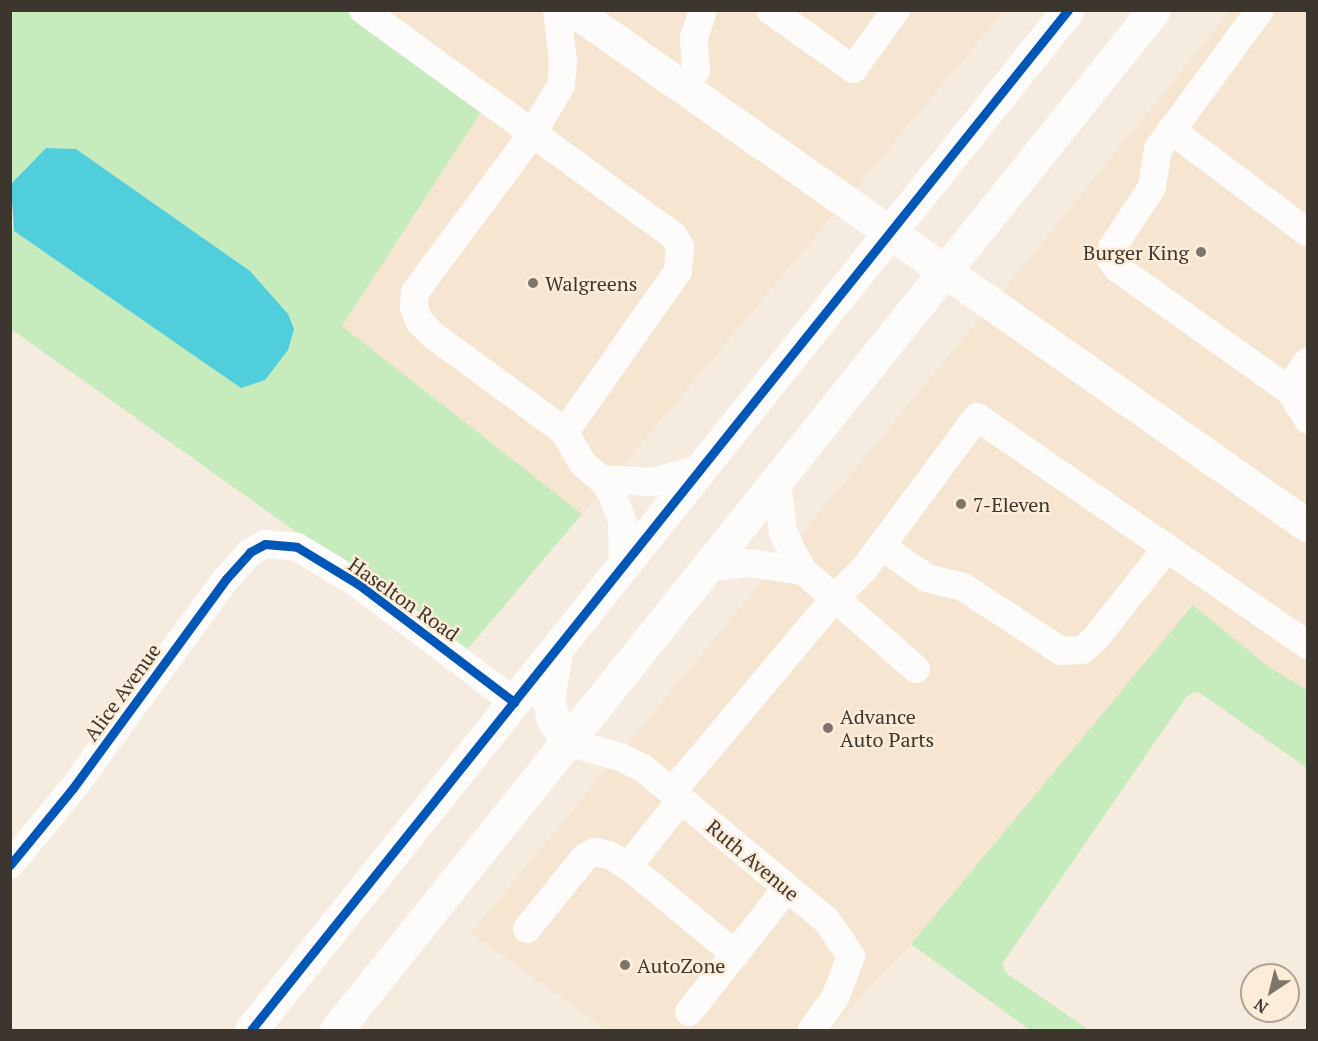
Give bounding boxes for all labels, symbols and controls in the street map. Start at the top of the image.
place label: Burger King [1083,240,1189,264]
marker: Burger King [1194,245,1208,259]
place label: Walgreens [545,271,637,295]
marker: Walgreens [526,276,540,290]
place label: 7-Eleven [973,492,1050,516]
marker: 7-Eleven [954,497,968,511]
street label: Haselton Road [344,552,464,646]
street label: Alice Avenue [78,638,166,746]
place label: Advance Auto Parts [840,704,934,751]
marker: Advance Auto Parts [821,721,835,735]
street label: Ruth Avenue [702,814,804,906]
place label: AutoZone [637,953,725,977]
marker: AutoZone [618,958,632,972]
north arrow [1240,963,1300,1023]
text: N [1250,994,1272,1019]

